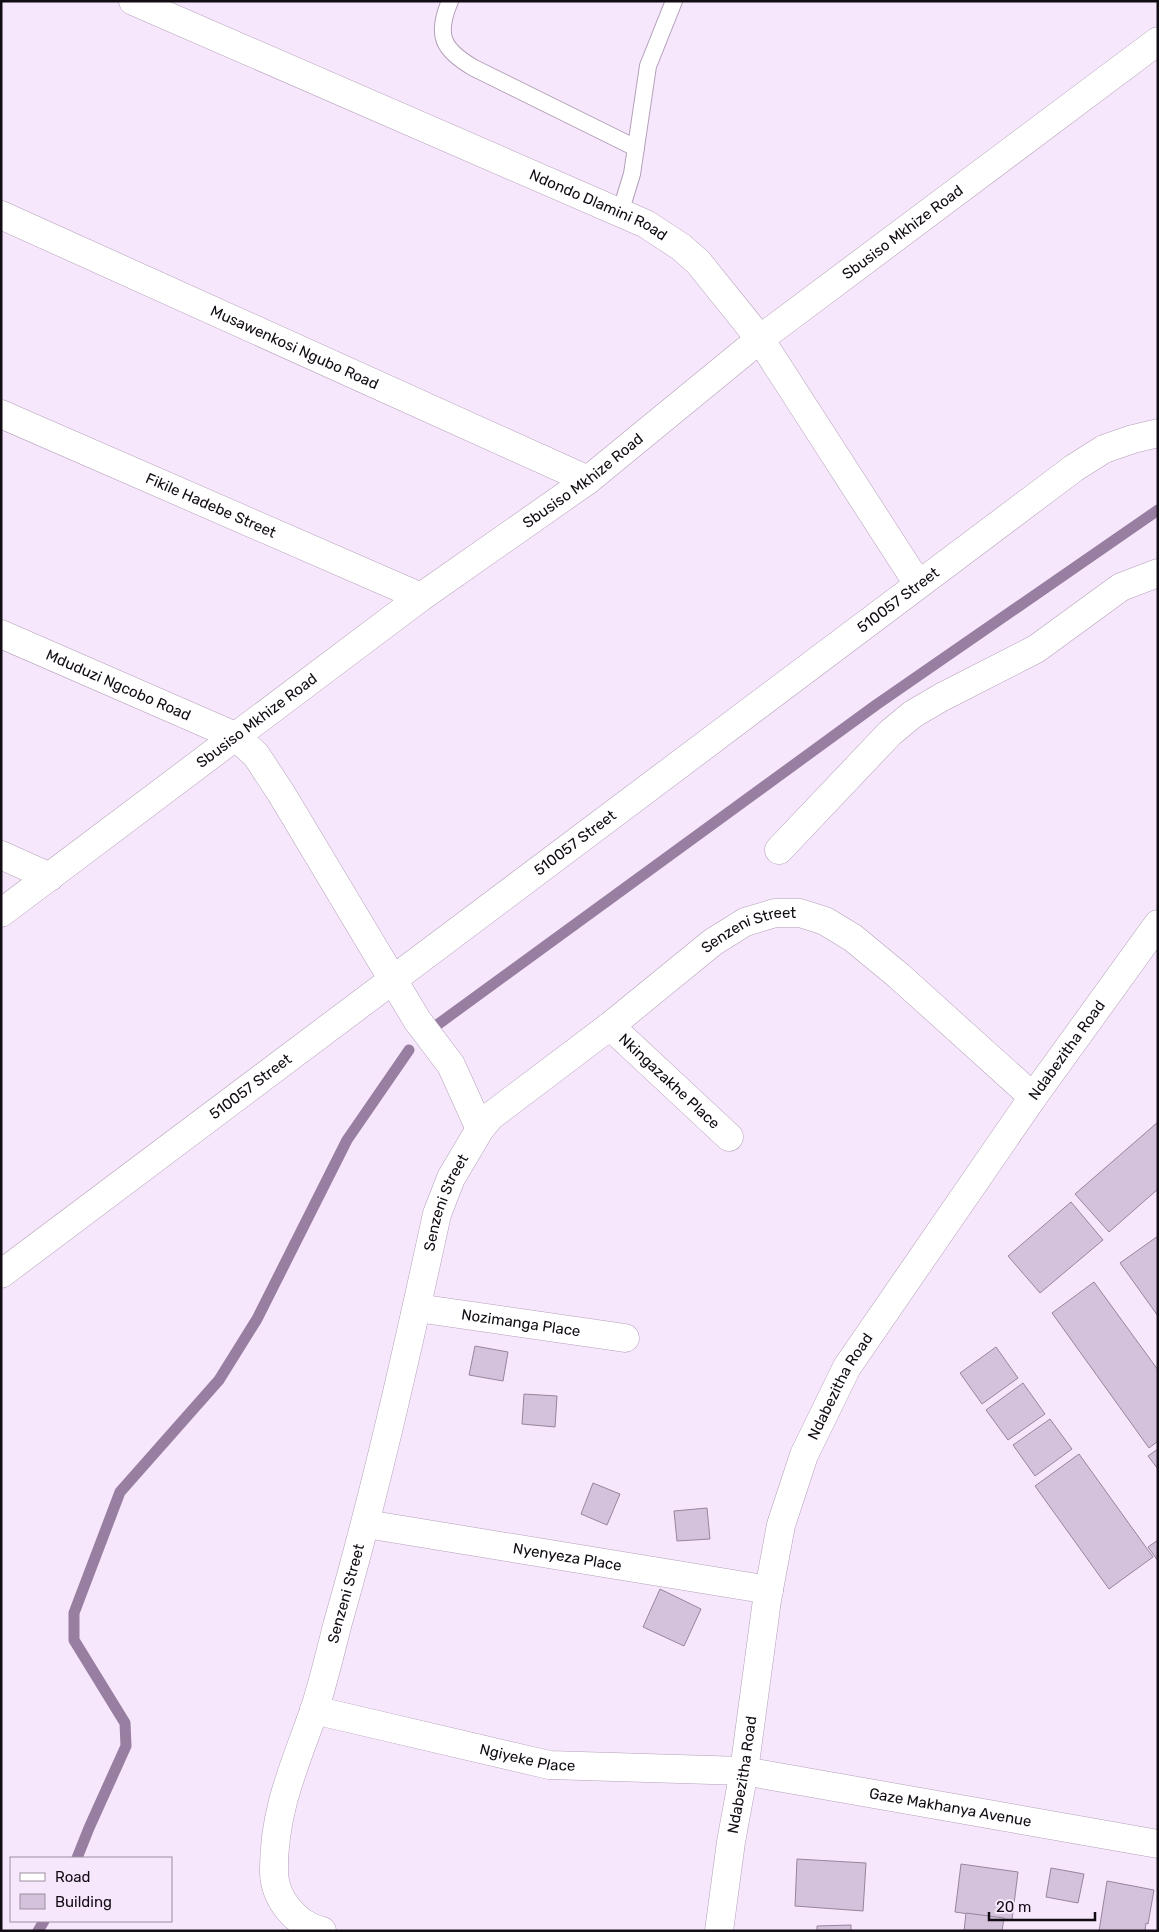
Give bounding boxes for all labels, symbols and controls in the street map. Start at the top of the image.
street label: Ndondo Dlamini Road [527,165,671,244]
street label: Sbusiso Mkhize Road [839,181,966,283]
street label: Musawenkosi Ngubo Road [208,302,381,393]
street label: Sbusiso Mkhize Road [519,430,647,532]
street label: Fikile Hadebe Street [143,469,279,542]
street label: 510057 Street [854,563,943,637]
street label: Mduduzi Ngcobo Road [43,646,193,725]
street label: Sbusiso Mkhize Road [193,669,321,772]
street label: 510057 Street [531,806,620,879]
street label: Senzeni Street [698,904,796,957]
street label: Ndabezitha Road [1025,997,1109,1104]
street label: Nkingazakhe Place [615,1030,723,1133]
street label: 510057 Street [206,1050,295,1123]
street label: Senzeni Street [420,1151,472,1253]
street label: Nozimanga Place [460,1306,582,1340]
street label: Ndabezitha Road [804,1330,877,1443]
street label: Nyenyeza Place [512,1539,623,1575]
street label: Senzeni Street [324,1542,368,1645]
street label: Ndabezitha Road [724,1715,760,1835]
street label: Ngiyeke Place [478,1740,576,1775]
street label: Gaze Makhanya Avenue [868,1784,1033,1831]
legend [10,1857,172,1922]
text: Road [55,1868,91,1886]
scale bar [989,1890,1095,1922]
text: Building [55,1893,112,1911]
text: 20 m [996,1898,1031,1916]

